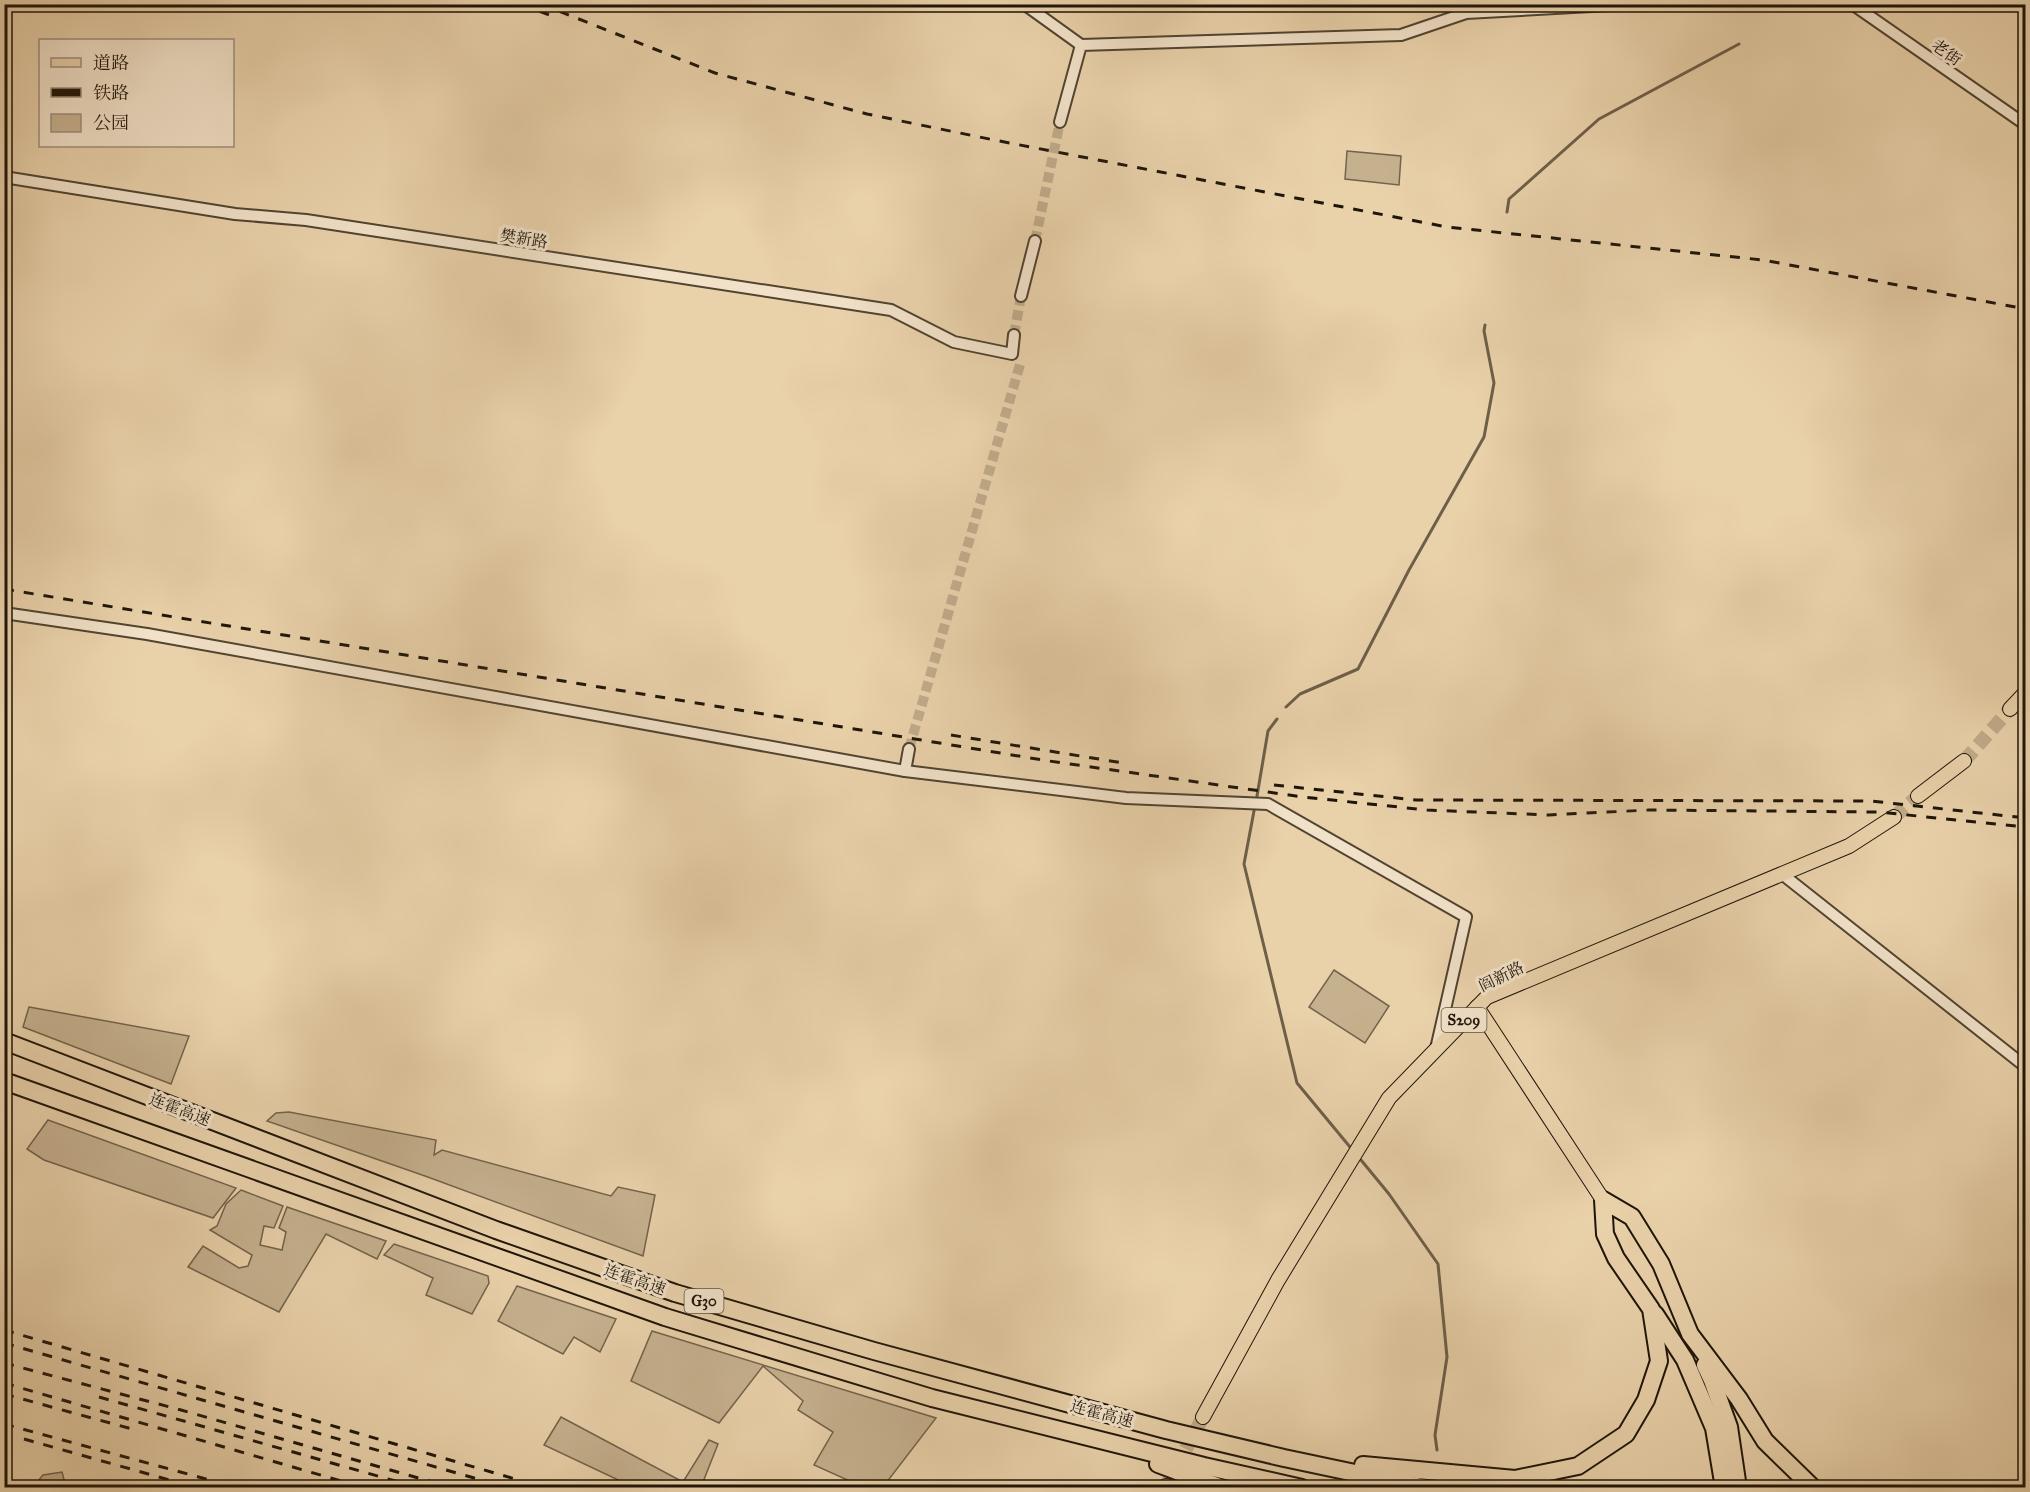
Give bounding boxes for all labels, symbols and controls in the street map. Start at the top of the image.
street label: 老街 [1928,35,1965,69]
legend [39,39,234,147]
text: 道路 [93,52,129,74]
text: 铁路 [93,82,129,104]
text: 公园 [93,112,129,134]
street label: 樊新路 [499,225,549,252]
street label: 阎新路 [1475,957,1527,996]
road number: S209 [1442,1008,1486,1032]
street label: 连霍高速 [147,1089,213,1130]
street label: 连霍高速 [601,1260,668,1299]
road number: G30 [684,1289,724,1313]
street label: 连霍高速 [1068,1396,1135,1431]

